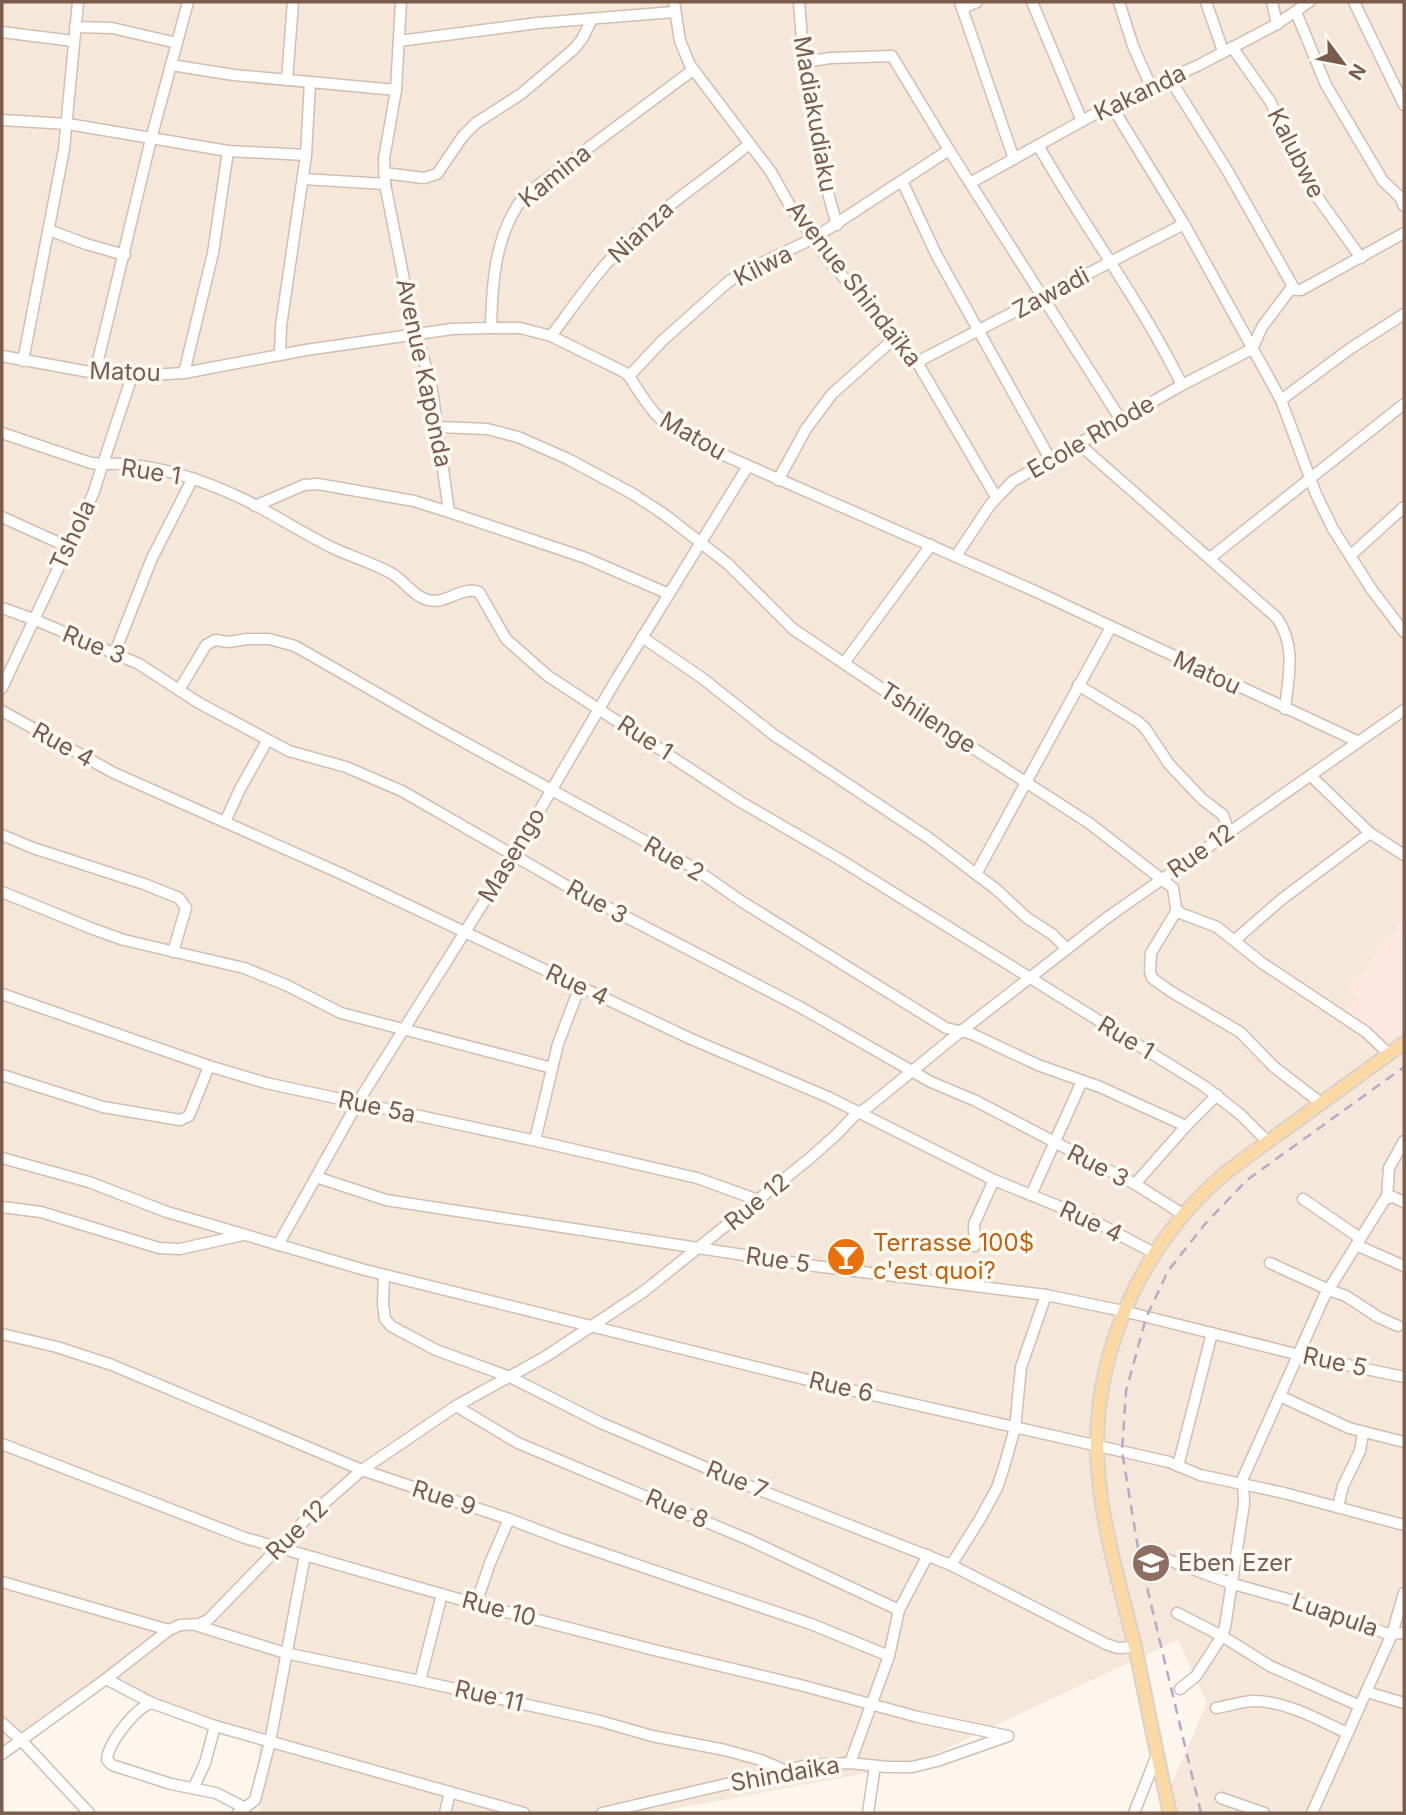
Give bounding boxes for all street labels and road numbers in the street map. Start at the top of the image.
street label: Madiakudiaku [788,34,843,194]
street label: Kakanda [1089,58,1190,127]
street label: Kalubwe [1261,103,1331,203]
street label: Kamina [513,138,596,213]
street label: Nianza [602,194,679,269]
street label: Avenue Shindaïka [781,195,928,372]
street label: Kilwa [729,239,797,292]
street label: Zawadi [1008,260,1094,325]
street label: Avenue Kaponda [390,276,459,470]
street label: Matou [89,356,161,387]
street label: Ecole Rhode [1022,389,1159,485]
street label: Matou [655,405,731,466]
street label: Rue 1 [119,452,183,491]
street label: Tshola [44,495,101,575]
street label: Rue 3 [59,619,130,670]
street label: Matou [1169,644,1246,701]
street label: Tshilenge [875,676,982,759]
street label: Rue 1 [612,709,678,766]
street label: Rue 4 [27,716,99,773]
street label: Masengo [472,802,551,907]
street label: Rue 12 [1162,817,1240,884]
street label: Rue 2 [639,830,710,887]
street label: Rue 3 [562,873,633,930]
street label: Rue 4 [541,957,613,1012]
street label: Rue 1 [1093,1010,1160,1065]
street label: Rue 5a [336,1084,418,1129]
street label: Rue 3 [1063,1138,1134,1193]
street label: Rue 12 [719,1167,795,1236]
street label: Rue 4 [1055,1194,1127,1249]
street label: Rue 5 [744,1241,812,1278]
street label: Rue 5 [1300,1341,1370,1382]
street label: Rue 6 [806,1365,876,1408]
street label: Rue 7 [702,1454,772,1505]
street label: Rue 9 [409,1474,480,1521]
street label: Rue 8 [642,1482,713,1535]
street label: Rue 12 [260,1493,334,1566]
street label: Rue 10 [459,1585,539,1632]
street label: Luapula [1288,1586,1382,1643]
street label: Rue 11 [452,1674,526,1718]
street label: Shindaika [728,1750,842,1797]

